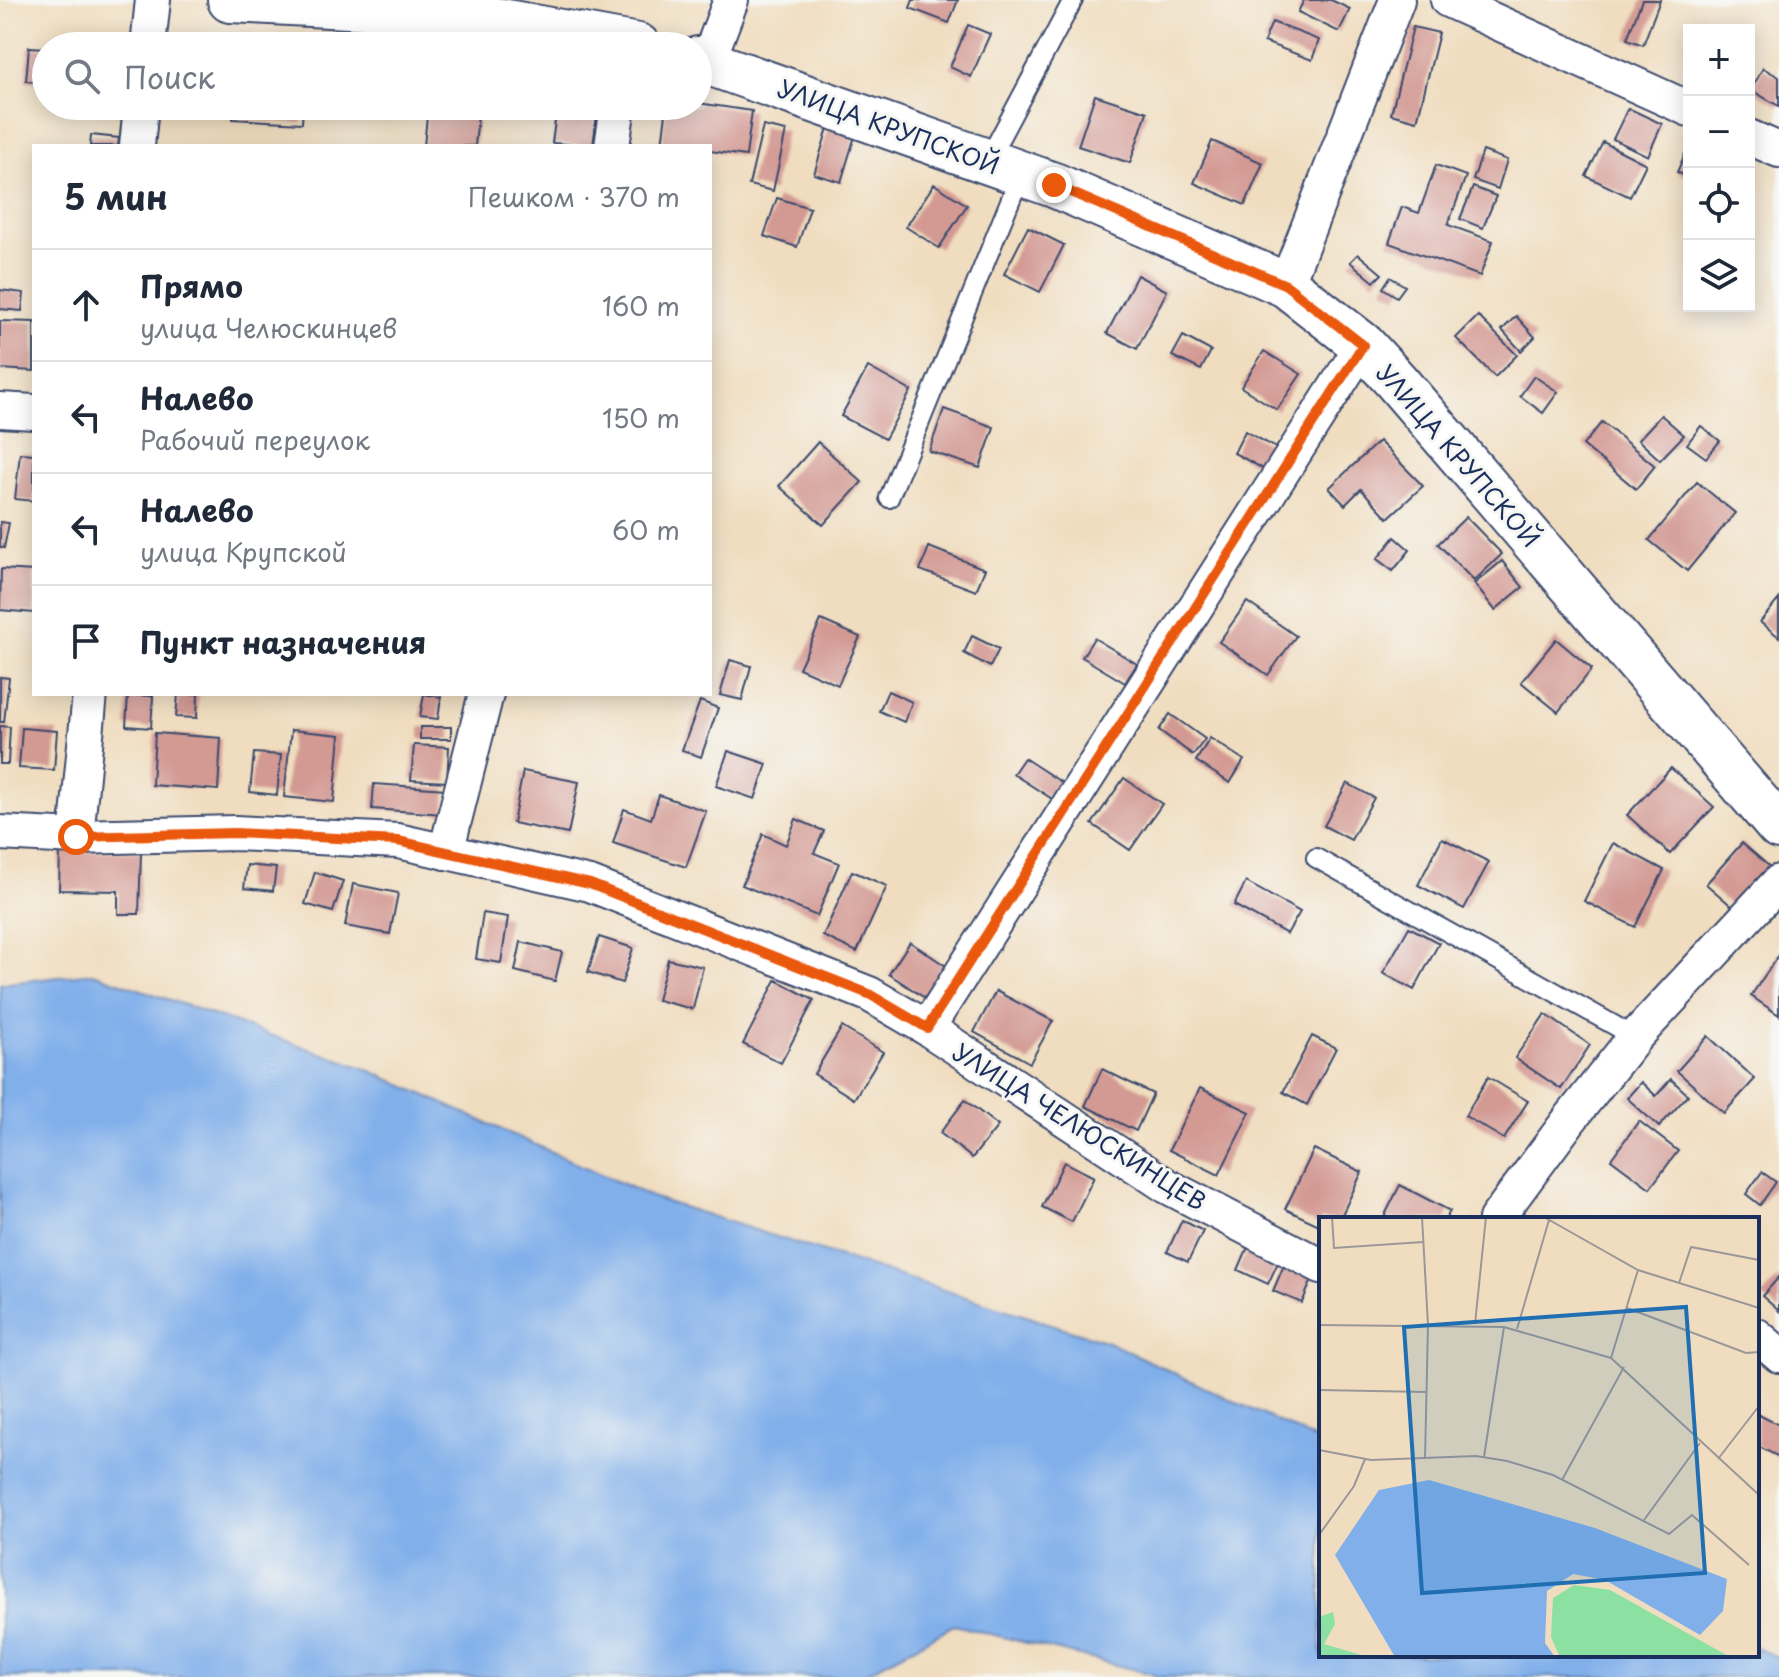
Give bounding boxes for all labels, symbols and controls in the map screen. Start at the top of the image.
map controls [1683,24,1755,312]
button: + [1683,24,1755,96]
search box [32,32,712,120]
icon: search [60,54,104,98]
text: Поиск [124,54,215,99]
street label: УЛИЦА КРУПСКОЙ [773,69,1005,183]
button: − [1683,96,1755,168]
route end [1036,167,1072,203]
button: locate [1683,168,1755,240]
text: 5 мин [64,170,168,222]
text: Пешком · 370 m [468,177,680,216]
button: layers [1683,240,1755,312]
text: Прямо [140,263,243,308]
icon: ahead [64,283,108,327]
text: 160 m [602,286,680,325]
text: улица Челюскинцев [140,308,397,347]
street label: УЛИЦА КРУПСКОЙ [1369,355,1549,555]
text: Налево [140,375,254,420]
icon: left [64,395,108,439]
text: 150 m [602,398,680,437]
text: Рабочий переулок [140,420,370,459]
text: Налево [140,487,254,532]
icon: left [64,507,108,551]
text: 60 m [612,510,680,549]
text: улица Крупской [140,532,347,571]
icon: arrive [64,619,108,663]
text: Пункт назначения [140,619,426,664]
route start [58,819,94,855]
street label: УЛИЦА ЧЕЛЮСКИНЦЕВ [946,1033,1214,1219]
inset map [1319,1217,1759,1657]

